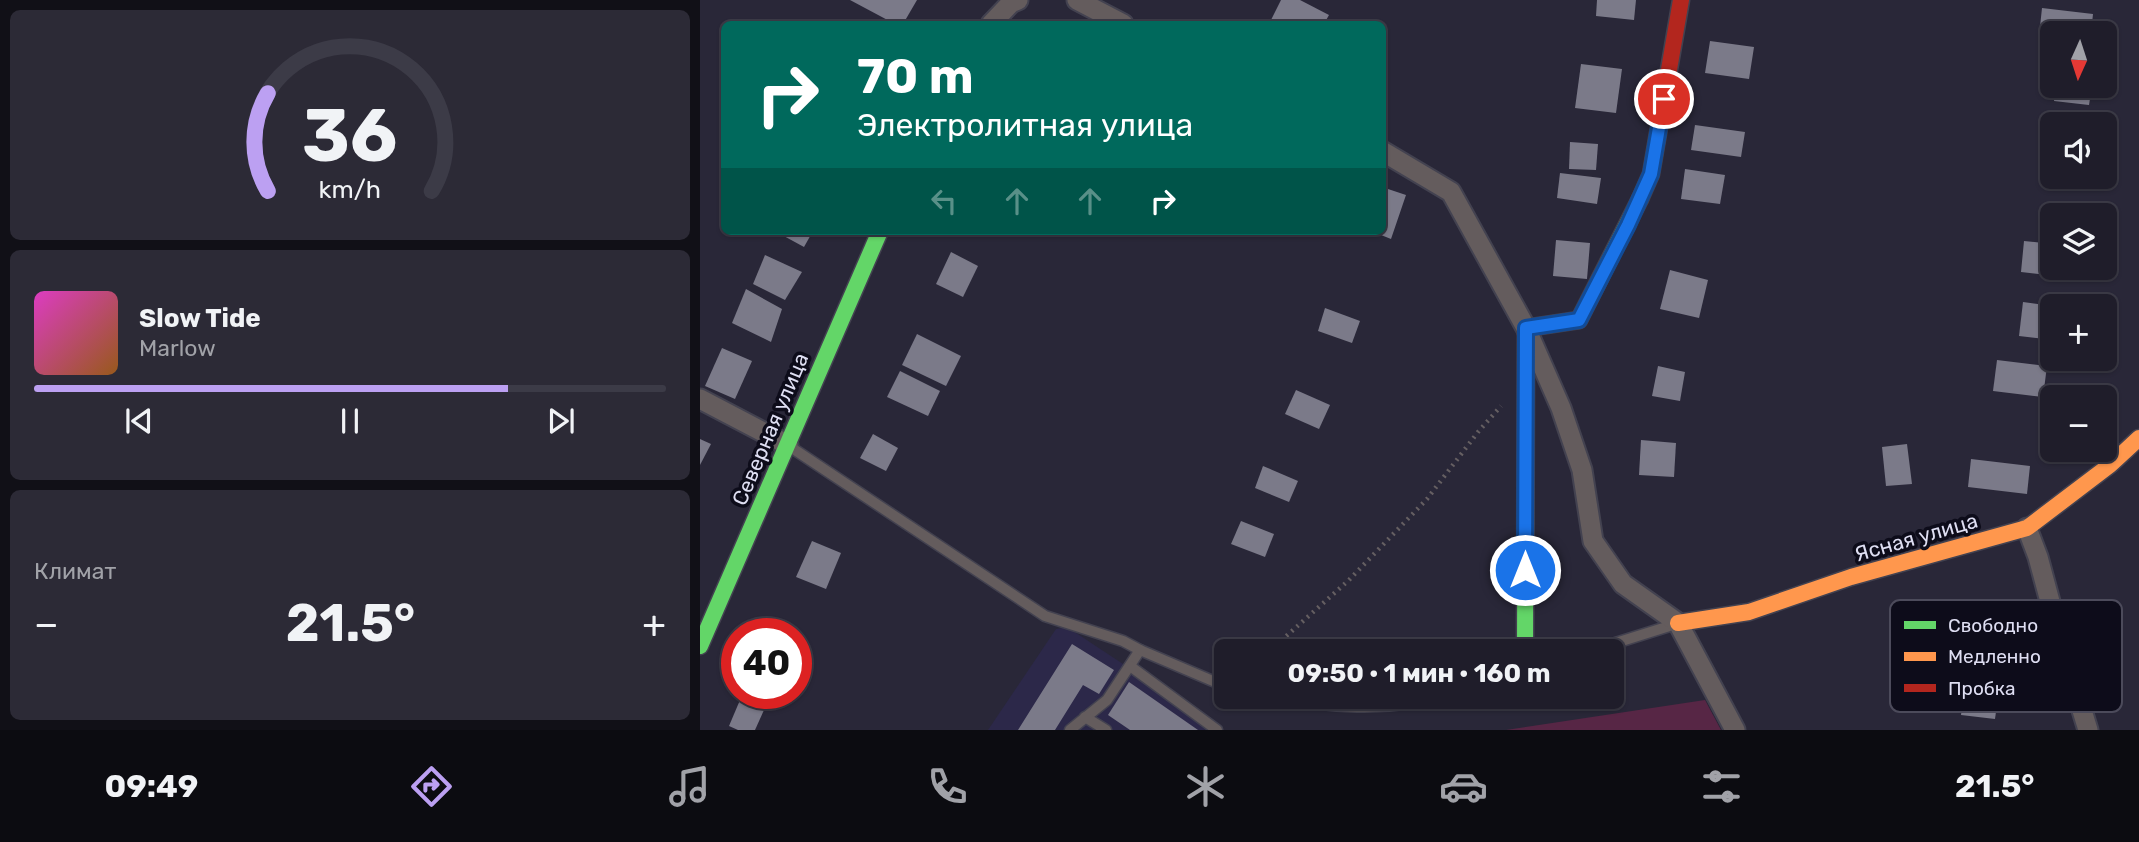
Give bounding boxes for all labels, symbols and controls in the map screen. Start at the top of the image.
north arrow [2040,21,2118,98]
map controls [2040,21,2117,462]
text: 70 m [857,47,974,105]
icon: right [742,49,833,140]
pin [1634,69,1694,129]
icon: arrive [1645,80,1683,118]
text: 36 [302,93,398,179]
text: Электролитная улица [857,106,1193,144]
button: sound [2040,112,2117,189]
text: km/h [319,175,381,204]
icon: left [925,182,963,220]
icon: ahead [998,182,1036,220]
icon: ahead [1071,182,1109,220]
icon: right [1144,182,1182,220]
button: layers [2040,203,2117,280]
button: + [2040,294,2117,371]
text: Slow Tide [139,303,261,334]
text: Marlow [139,334,216,362]
street label: Северная улица [727,349,813,509]
button: − [2040,385,2117,462]
icon: previous [120,402,158,440]
icon: pause [331,402,369,440]
icon: next [542,402,580,440]
street label: Ясная улица [1852,508,1980,566]
position arrow [1488,533,1562,607]
text: Климат [34,557,116,585]
text: 21.5° [286,592,415,654]
legend [1890,600,2122,712]
text: − [34,601,59,647]
text: + [642,601,666,647]
text: Свободно [1948,614,2038,637]
speed limit sign: 40 [721,618,812,709]
text: Медленно [1948,645,2041,668]
text: 09:50 · 1 мин · 160 m [1287,658,1551,689]
text: Пробка [1948,677,2016,700]
icon: directions [407,762,456,811]
icon: music [665,762,714,811]
icon: phone [923,762,972,811]
icon: climate [1181,762,1230,811]
icon: car [1439,762,1488,811]
icon: filters [1697,762,1746,811]
text: 09:49 [104,767,198,805]
text: 21.5° [1955,767,2035,805]

